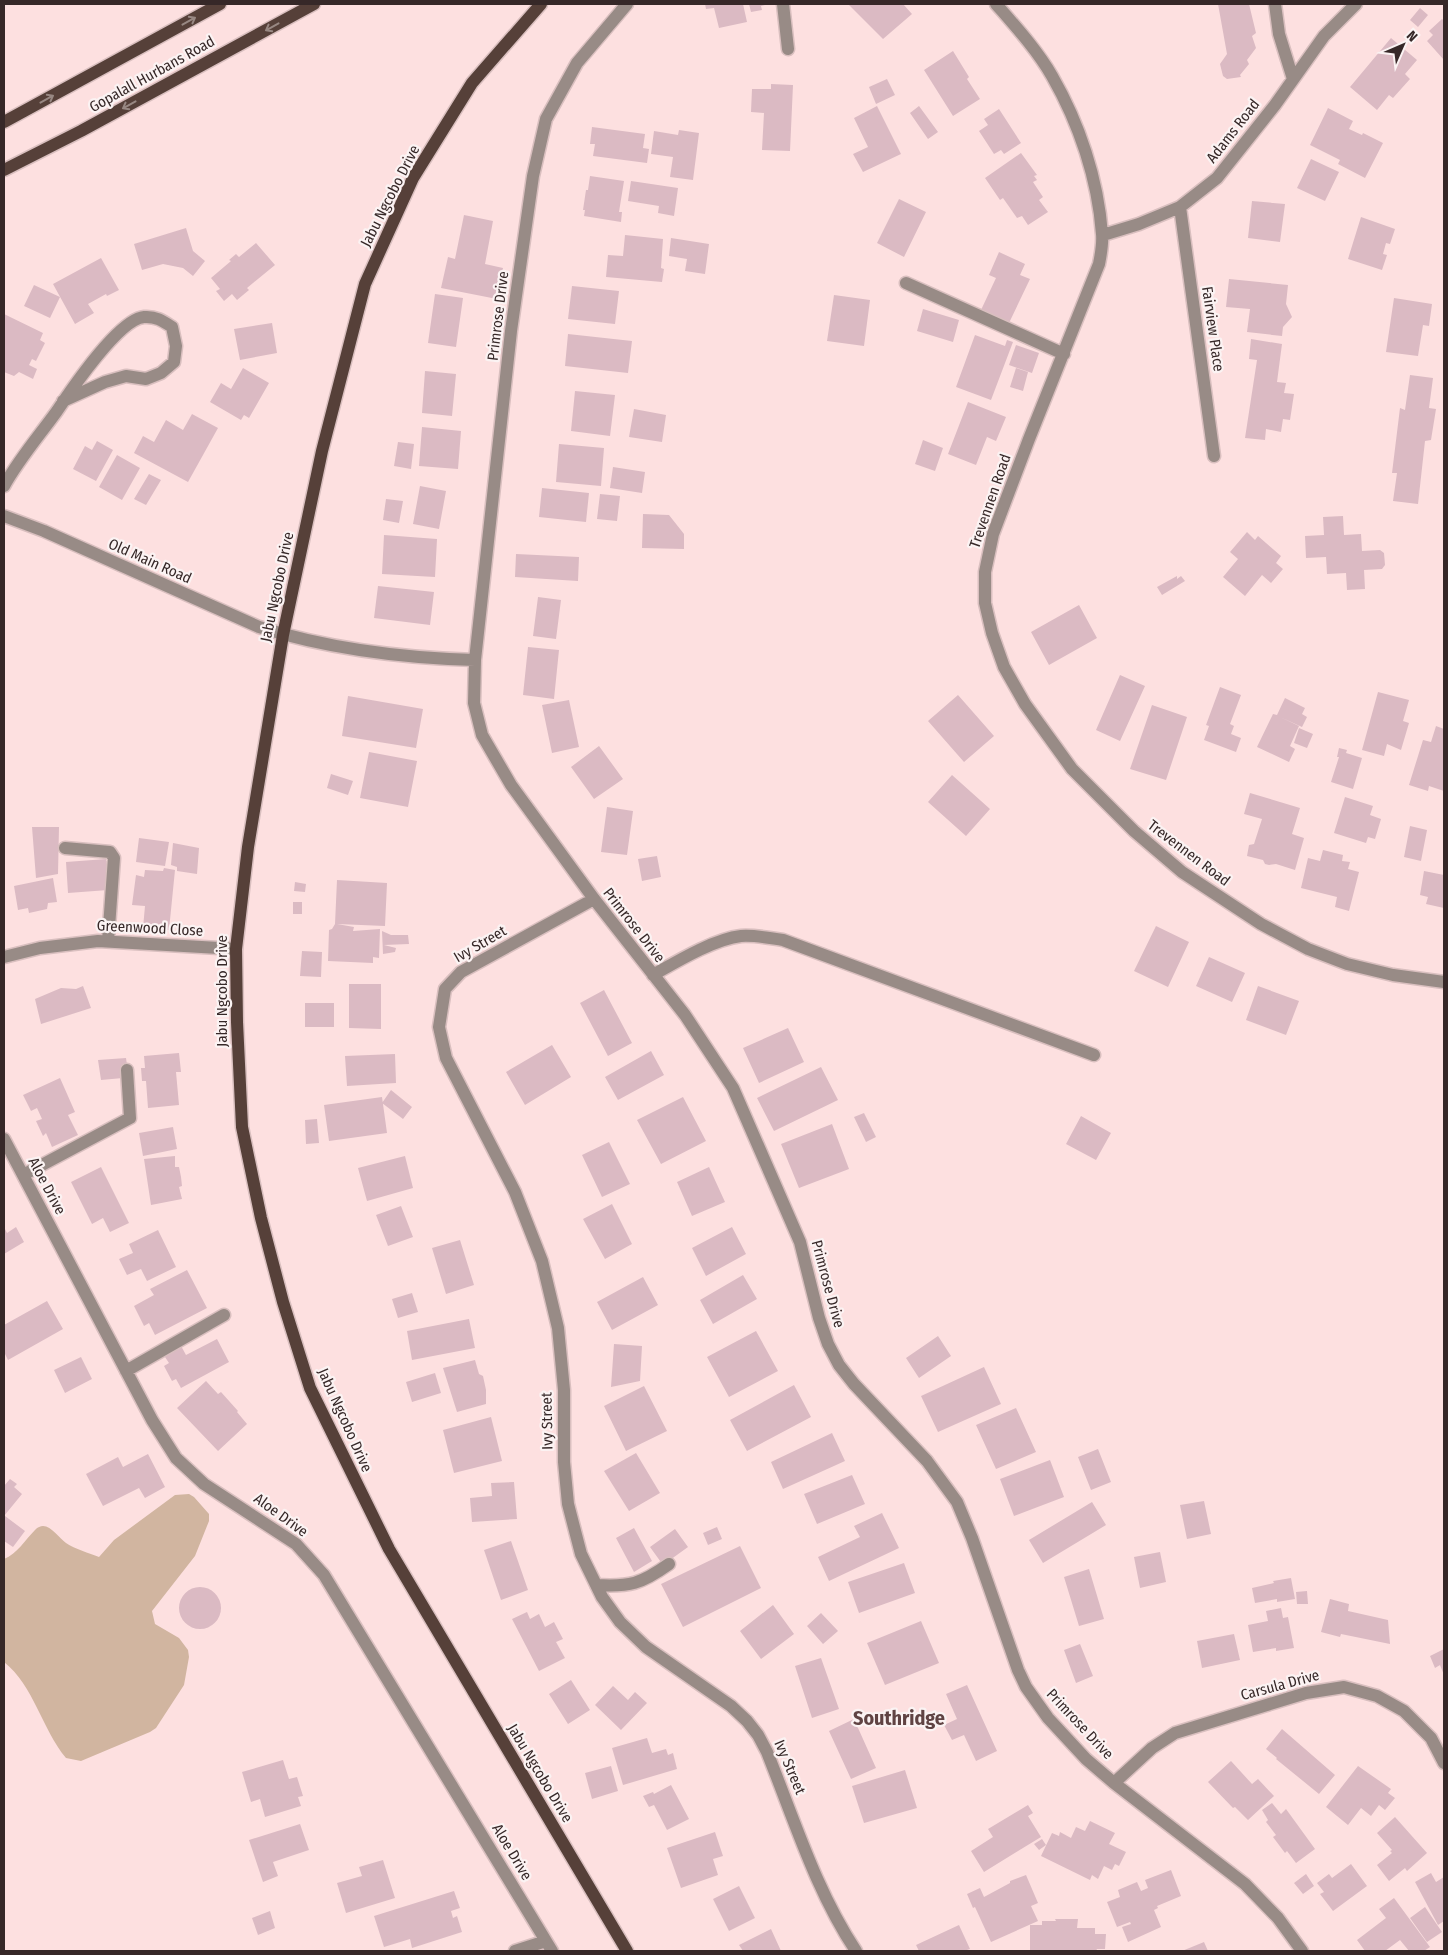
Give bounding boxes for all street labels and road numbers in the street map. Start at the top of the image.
street label: Gopalall Hurbans Road [86,32,218,116]
street label: Adams Road [1203,96,1263,166]
street label: Jabu Ngcobo Drive [357,142,423,250]
street label: Primrose Drive [484,270,512,362]
street label: Fairview Place [1198,285,1228,373]
street label: Trevennen Road [965,452,1015,550]
street label: Jabu Ngcobo Drive [257,530,297,644]
street label: Old Main Road [106,535,194,587]
street label: Trevennen Road [1144,816,1234,890]
street label: Primrose Drive [599,884,669,966]
street label: Greenwood Close [96,916,204,940]
street label: Ivy Street [451,922,510,966]
street label: Jabu Ngcobo Drive [213,935,231,1047]
street label: Aloe Drive [24,1154,70,1218]
street label: Primrose Drive [808,1238,848,1330]
street label: Jabu Ngcobo Drive [314,1365,376,1475]
street label: Ivy Street [537,1392,557,1450]
street label: Aloe Drive [250,1489,312,1541]
street label: Carsula Drive [1239,1666,1321,1704]
street label: Primrose Drive [1043,1685,1117,1763]
street label: Jabu Ngcobo Drive [503,1720,577,1826]
street label: Ivy Street [770,1737,810,1797]
street label: Aloe Drive [488,1821,536,1883]

